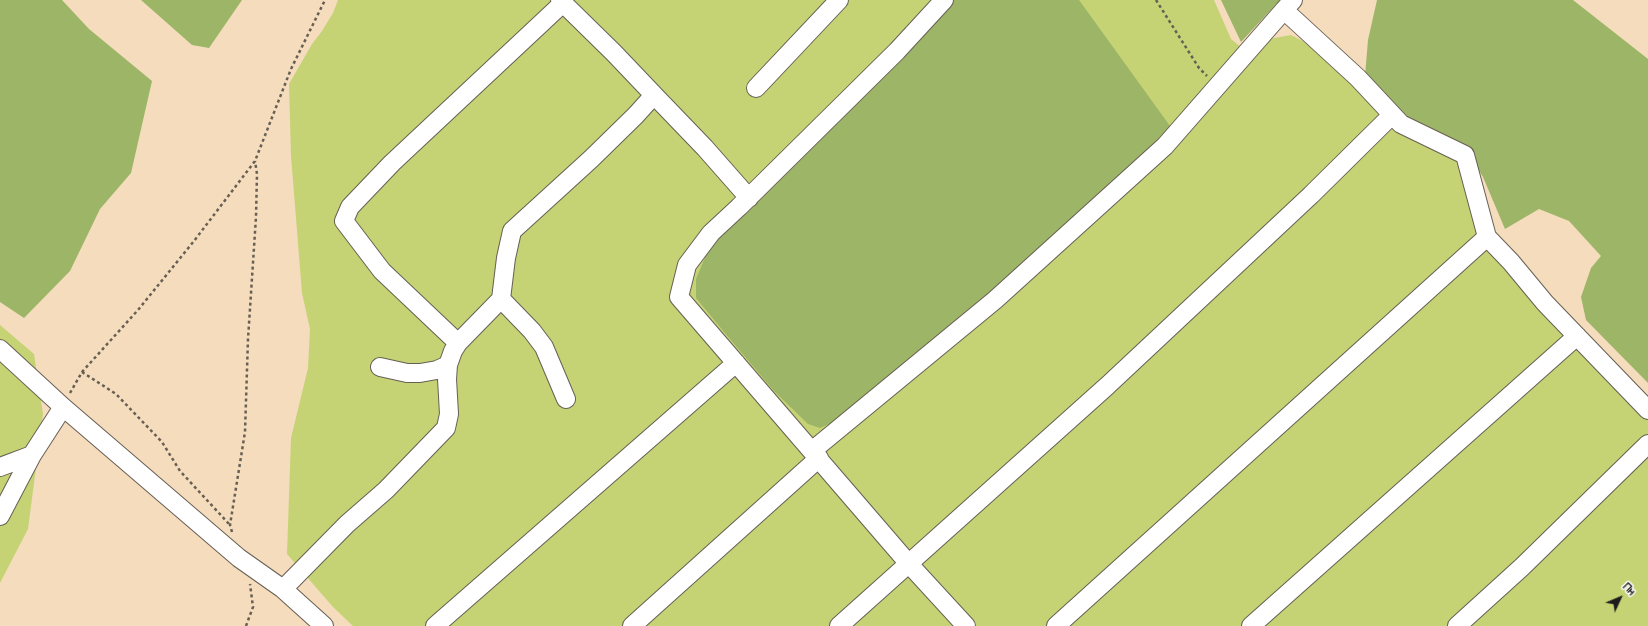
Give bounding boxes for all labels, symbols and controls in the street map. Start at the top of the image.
north arrow [1600,578,1640,618]
text: Пн [1620,580,1638,598]

